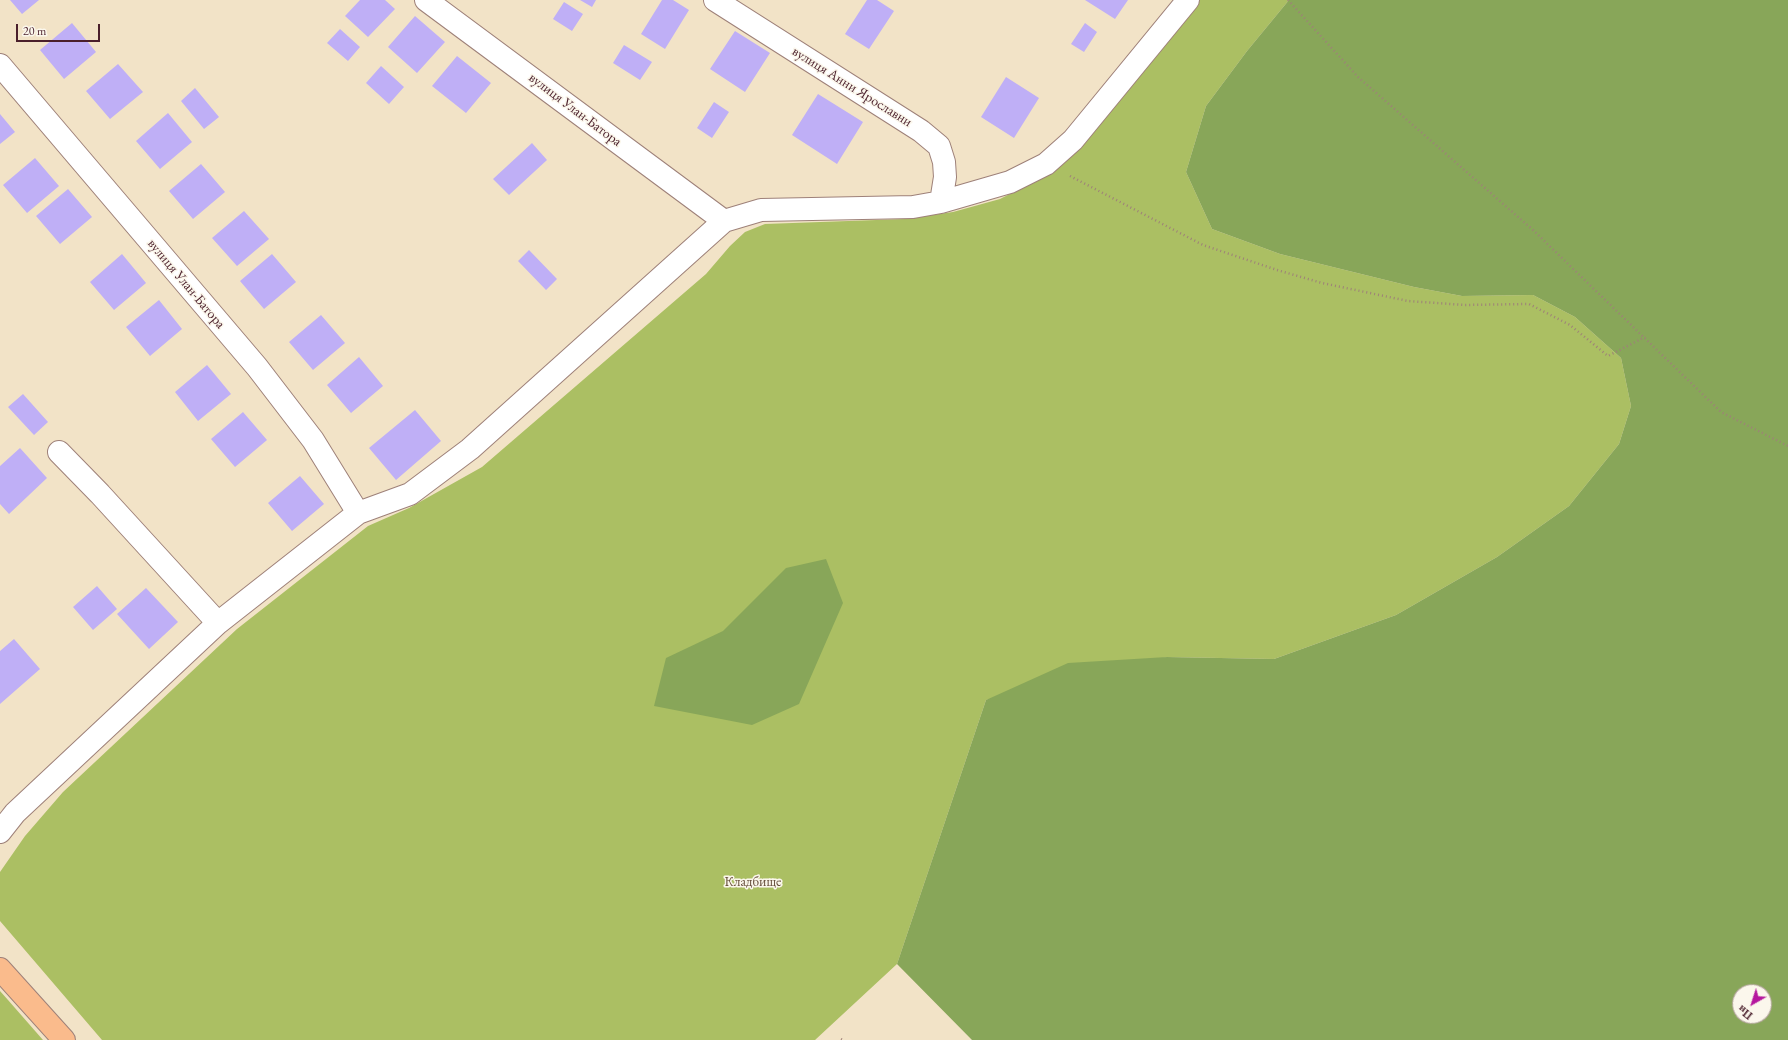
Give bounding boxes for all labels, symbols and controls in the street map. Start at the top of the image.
scale bar [18,16,102,42]
text: 20 m [23,23,46,39]
street label: вулиця Анни Ярославни [789,43,915,131]
street label: вулиця Улан-Батора [525,70,625,150]
street label: вулиця Улан-Батора [144,236,228,332]
park label: Кладбище [724,874,782,890]
north arrow [1732,984,1772,1024]
text: Пн [1735,1002,1755,1023]

